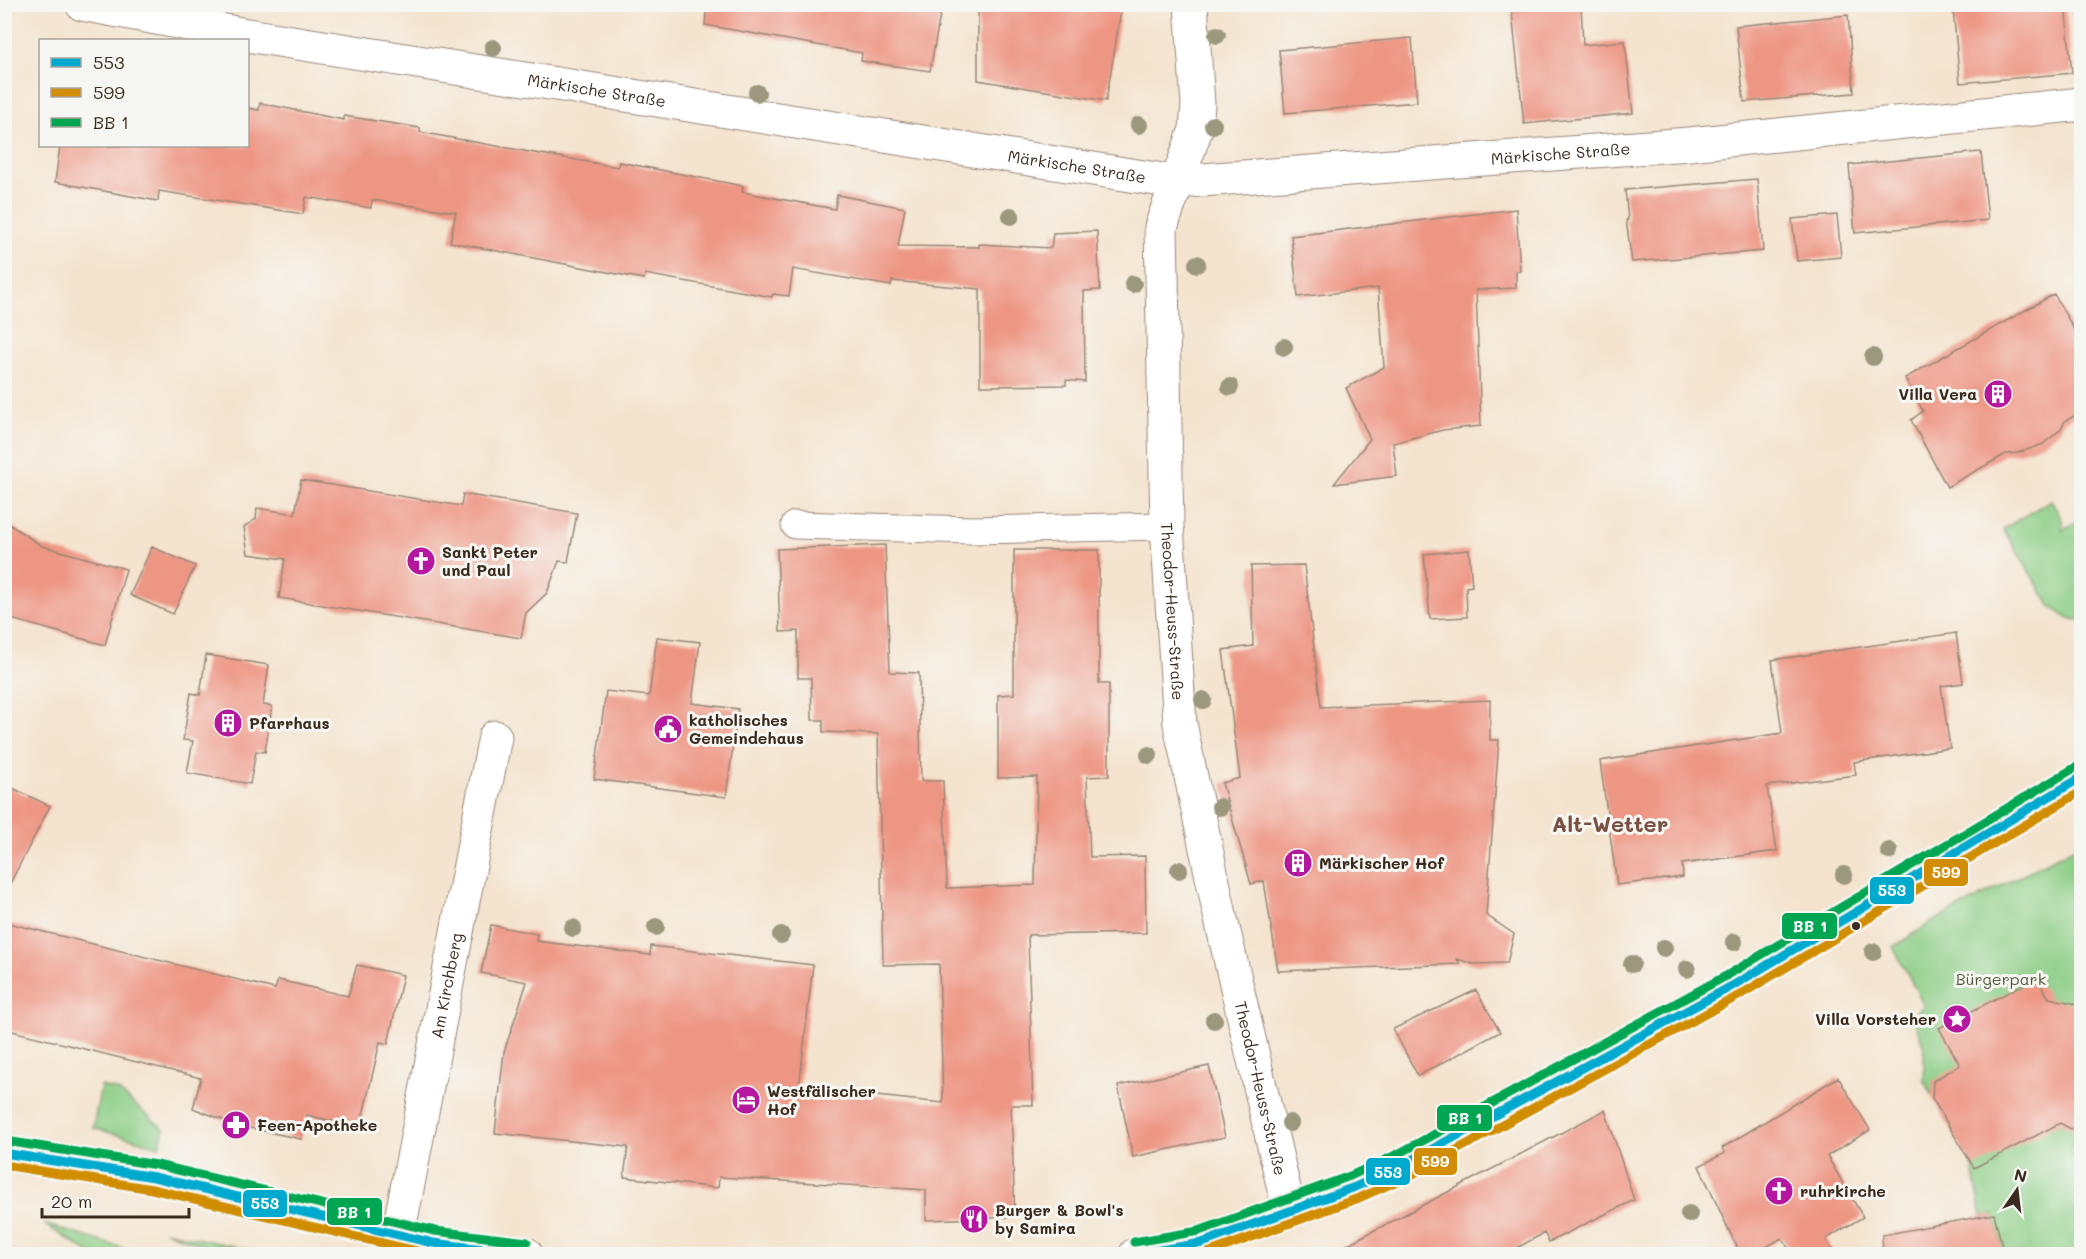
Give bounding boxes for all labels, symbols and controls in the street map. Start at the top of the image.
legend [39,39,249,147]
text: 553 [93,50,125,74]
street label: Märkische Straße [526,69,667,111]
text: 599 [93,80,125,104]
text: BB 1 [93,110,129,134]
street label: Märkische Straße [1490,137,1631,169]
street label: Märkische Straße [1006,145,1147,187]
building icon: Villa Vera [1982,378,2014,410]
place label: Villa Vera [1898,383,1977,404]
street label: Theodor-Heuss-Straße [1157,522,1189,701]
place label: Sankt Peter und Paul [442,541,538,580]
church icon: Sankt Peter und Paul [405,545,437,577]
building icon: Pfarrhaus [212,707,244,739]
place label: katholisches Gemeindehaus [689,709,804,748]
place label: Pfarrhaus [249,712,330,733]
public building icon: katholisches Gemeindehaus [652,713,684,745]
district label: Alt-Wetter [1552,809,1668,838]
building icon: Märkischer Hof [1282,847,1314,879]
place label: Märkischer Hof [1319,852,1445,873]
line badge: 599 [1923,858,1969,887]
text: 599 [1932,861,1961,882]
line badge: 553 [1869,876,1915,905]
text: 553 [1878,879,1907,900]
line badge: BB 1 [1781,912,1838,940]
text: BB 1 [1793,915,1827,936]
unlabelled marker [1850,920,1862,932]
street label: Am Kirchberg [425,931,467,1040]
park label: Bürgerpark [1956,968,2046,989]
street label: Theodor-Heuss-Straße [1230,999,1292,1177]
place icon: Villa Vorsteher [1941,1003,1973,1035]
place label: Villa Vorsteher [1815,1008,1936,1029]
place label: Westfälischer Hof [767,1080,876,1119]
hotel icon: Westfälischer Hof [730,1084,762,1116]
line badge: BB 1 [1436,1104,1493,1132]
text: BB 1 [1448,1107,1482,1128]
pharmacy icon: Feen-Apotheke [220,1109,252,1141]
place label: Feen-Apotheke [257,1114,377,1135]
line badge: 599 [1413,1147,1458,1176]
text: 599 [1421,1150,1450,1171]
line badge: 553 [1365,1157,1411,1186]
north arrow [1987,1160,2047,1220]
text: 553 [1374,1161,1403,1182]
text: N [2012,1163,2029,1187]
church icon: ruhrkirche [1763,1175,1795,1207]
place label: ruhrkirche [1800,1180,1886,1201]
scale bar [42,1181,189,1219]
text: 20 m [51,1189,92,1213]
line badge: 553 [242,1189,288,1218]
text: 553 [251,1192,280,1213]
line badge: BB 1 [326,1197,383,1226]
place label: Burger & Bowl's by Samira [995,1199,1124,1238]
text: BB 1 [337,1201,371,1222]
restaurant icon: Burger & Bowl's by Samira [958,1203,990,1235]

